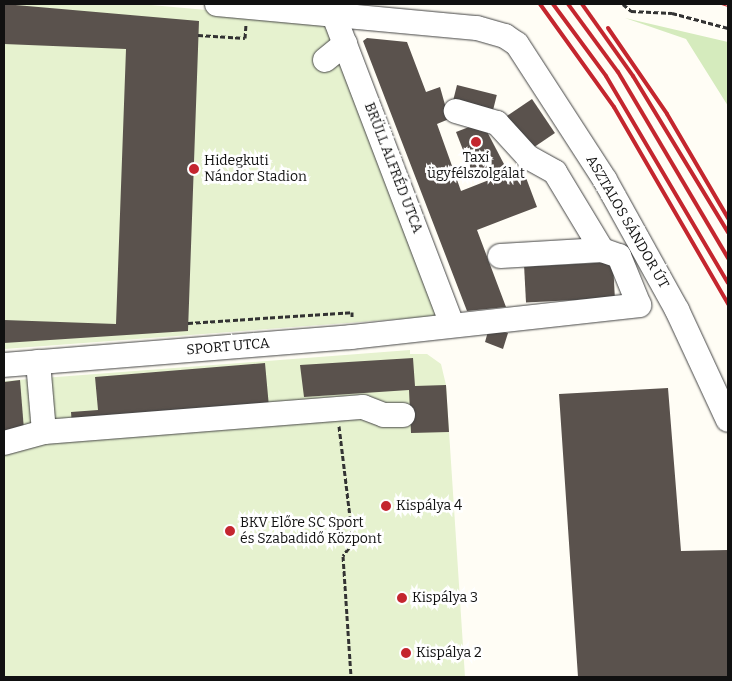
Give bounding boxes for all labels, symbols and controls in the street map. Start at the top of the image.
street label: BRÜLL ALFRÉD UTCA [360,100,426,236]
marker: Taxi ügyfélszolgálat [470,136,482,148]
place label: Taxi ügyfélszolgálat [427,150,525,182]
place label: Hidegkuti Nándor Stadion [204,153,307,186]
street label: ASZTALOS SÁNDOR ÚT [582,153,672,291]
marker: Hidegkuti Nándor Stadion [188,163,200,175]
street label: SPORT UTCA [186,335,270,359]
place label: Kispálya 4 [396,498,462,514]
marker: Kispálya 4 [380,500,392,512]
place label: BKV Előre SC Sport és Szabadidő Központ [240,515,382,548]
marker: BKV Előre SC Sport és Szabadidő Központ [224,525,236,537]
place label: Kispálya 3 [412,590,478,606]
marker: Kispálya 3 [396,592,408,604]
place label: Kispálya 2 [416,645,482,661]
marker: Kispálya 2 [400,647,412,659]

